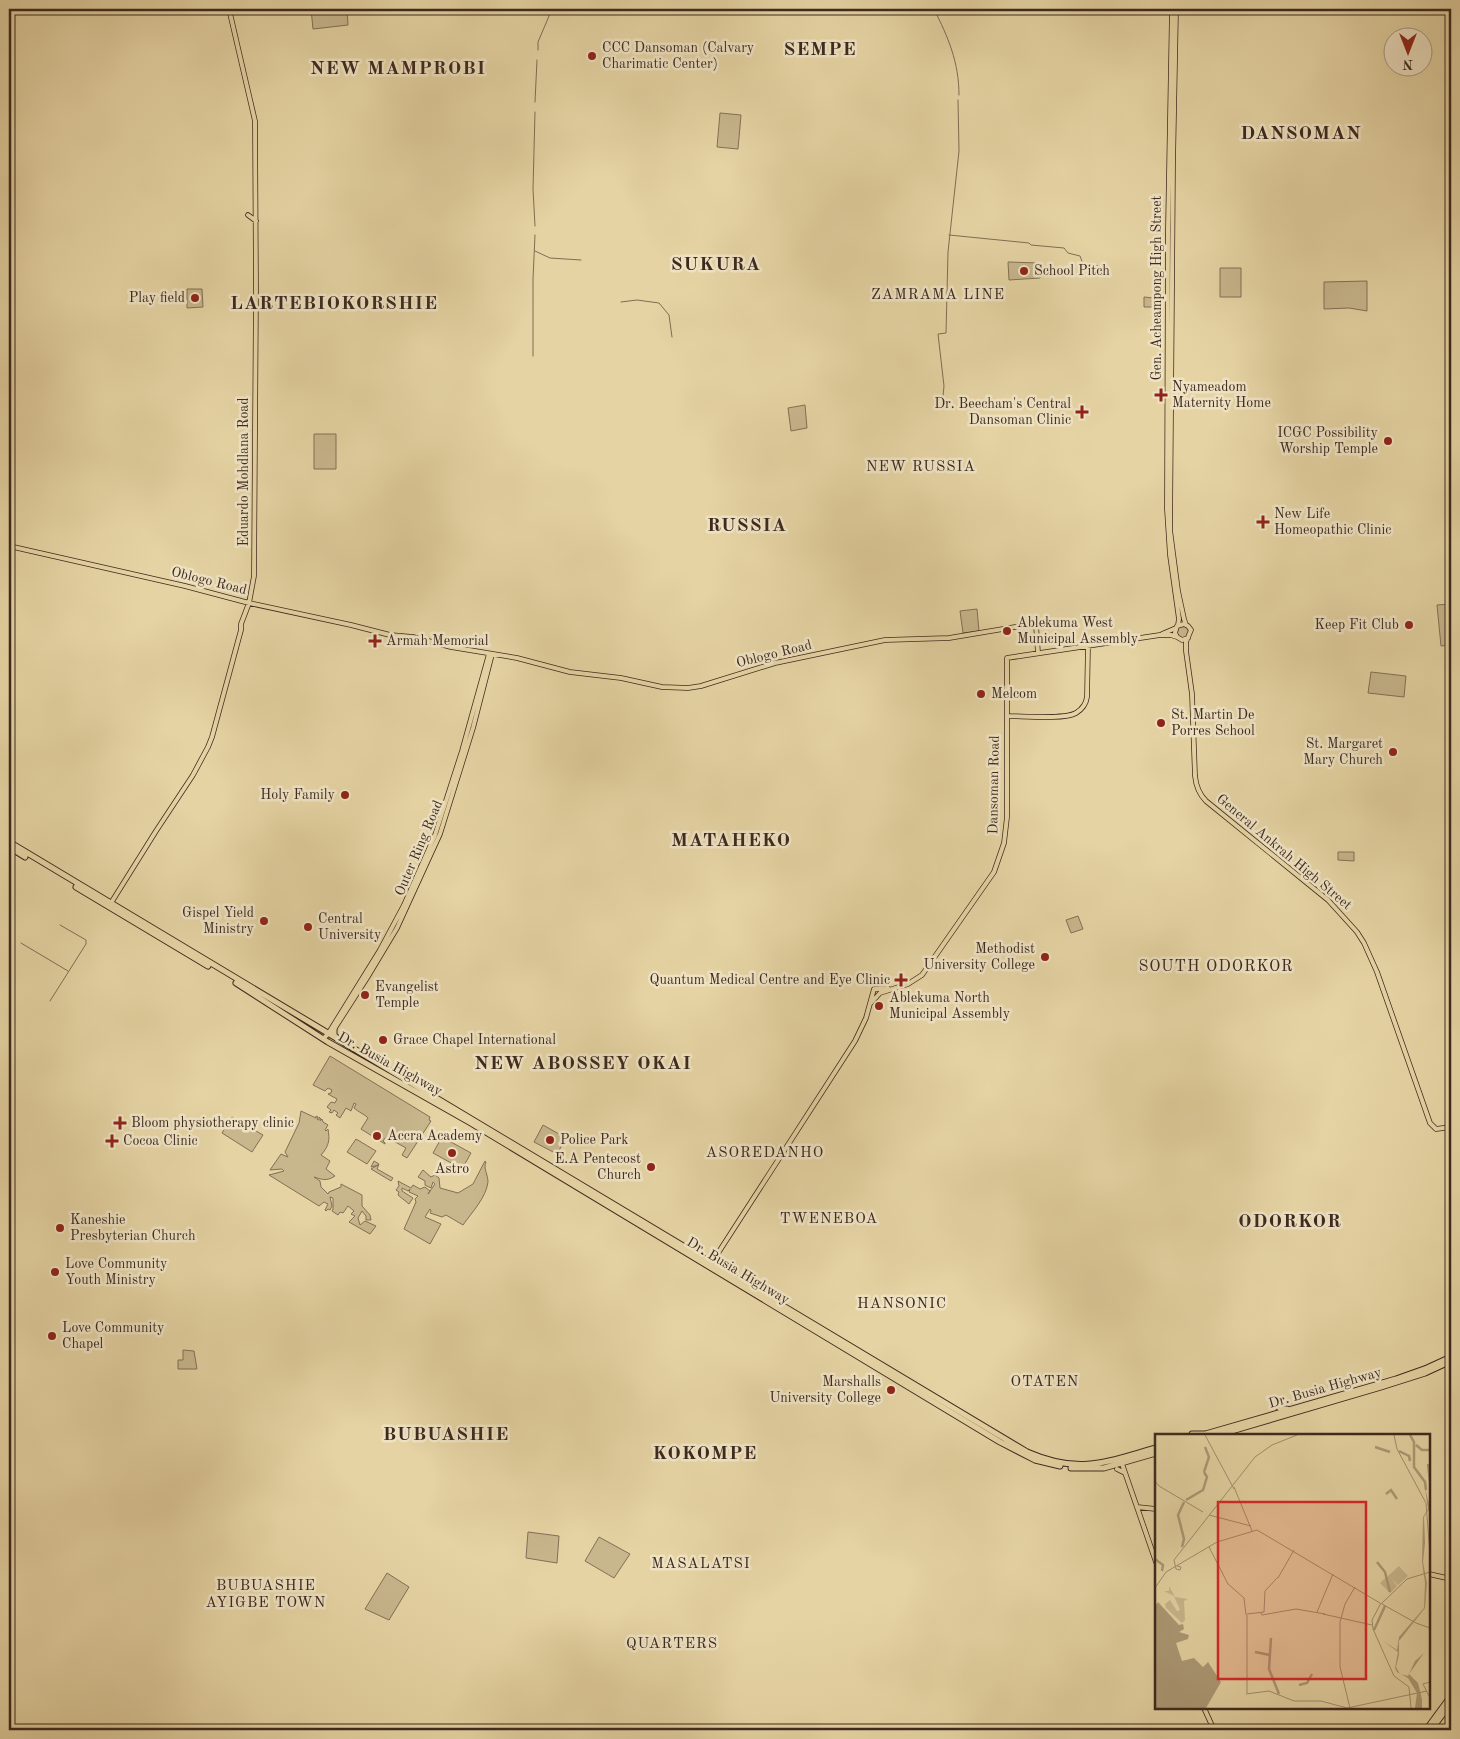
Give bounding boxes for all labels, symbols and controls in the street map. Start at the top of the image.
north arrow [1382,28,1432,78]
place label: CCC Dansoman (Calvary Charimatic Center) [602,41,755,71]
district label: SEMPE [783,41,857,60]
marker: CCC Dansoman (Calvary Charimatic Center) [586,50,598,62]
text: N [1402,57,1413,71]
district label: NEW MAMPROBI [310,60,486,79]
district label: DANSOMAN [1240,125,1362,144]
street label: Gen. Acheampong High Street [1150,195,1164,381]
district label: SUKURA [671,256,761,275]
place label: School Pitch [1034,264,1110,278]
marker: School Pitch [1018,265,1030,277]
district label: ZAMRAMA LINE [871,288,1005,303]
place label: Play field [129,291,185,305]
marker: Play field [189,292,201,304]
district label: LARTEBIOKORSHIE [230,295,438,314]
place label: Nyameadom Maternity Home [1172,380,1271,410]
marker: Nyameadom Maternity Home [1154,388,1168,402]
street label: Eduardo Mohdlana Road [237,397,251,547]
place label: Dr. Beecham's Central Dansoman Clinic [934,397,1071,427]
marker: Dr. Beecham's Central Dansoman Clinic [1075,405,1089,419]
place label: ICGC Possibility Worship Temple [1277,426,1379,456]
marker: ICGC Possibility Worship Temple [1382,435,1394,447]
district label: NEW RUSSIA [866,460,976,475]
place label: New Life Homeopathic Clinic [1274,507,1391,537]
marker: New Life Homeopathic Clinic [1256,515,1270,529]
district label: RUSSIA [707,517,787,536]
street label: Oblogo Road [170,565,248,597]
place label: Ablekuma West Municipal Assembly [1017,616,1139,646]
place label: Keep Fit Club [1314,618,1399,632]
marker: Keep Fit Club [1403,619,1415,631]
marker: Ablekuma West Municipal Assembly [1001,625,1013,637]
marker: Armah Memorial [368,634,382,648]
place label: Armah Memorial [386,634,489,648]
street label: Oblogo Road [735,638,813,670]
place label: Melcom [991,687,1037,701]
marker: Melcom [975,688,987,700]
place label: St. Martin De Porres School [1171,708,1255,738]
marker: St. Martin De Porres School [1155,717,1167,729]
street label: Dansoman Road [986,735,1002,835]
place label: St. Margaret Mary Church [1303,737,1383,767]
marker: St. Margaret Mary Church [1387,746,1399,758]
place label: Holy Family [260,788,336,802]
marker: Holy Family [339,789,351,801]
street label: General Ankrah High Street [1214,791,1354,913]
street label: Outer Ring Road [393,798,445,898]
district label: MATAHEKO [671,832,791,851]
place label: Gispel Yield Ministry [182,906,255,936]
place label: Central University [318,912,382,942]
marker: Gispel Yield Ministry [258,915,270,927]
marker: Central University [302,921,314,933]
place label: Methodist University College [923,942,1035,972]
marker: Methodist University College [1039,951,1051,963]
district label: SOUTH ODORKOR [1138,959,1294,975]
place label: Quantum Medical Centre and Eye Clinic [650,973,890,987]
marker: Quantum Medical Centre and Eye Clinic [894,973,908,987]
place label: Evangelist Temple [375,980,439,1010]
marker: Evangelist Temple [359,989,371,1001]
place label: Ablekuma North Municipal Assembly [889,991,1011,1021]
marker: Ablekuma North Municipal Assembly [873,1000,885,1012]
street label: Dr. Busia Highway [336,1030,445,1099]
place label: Grace Chapel International [393,1033,556,1047]
marker: Grace Chapel International [377,1034,389,1046]
district label: NEW ABOSSEY OKAI [474,1055,692,1074]
marker: Bloom physiotherapy clinic [113,1116,127,1130]
place label: Bloom physiotherapy clinic [131,1116,294,1130]
place label: Accra Academy [387,1129,483,1143]
marker: Accra Academy [371,1130,383,1142]
place label: Police Park [560,1133,629,1147]
marker: Cocoa Clinic [105,1134,119,1148]
place label: Cocoa Clinic [123,1134,198,1148]
marker: Police Park [544,1134,556,1146]
district label: ASOREDANHO [706,1146,824,1161]
marker: Astro [446,1147,458,1159]
place label: E.A Pentecost Church [555,1152,641,1182]
marker: E.A Pentecost Church [645,1161,657,1173]
place label: Astro [435,1162,469,1176]
district label: TWENEBOA [780,1212,878,1227]
place label: Kaneshie Presbyterian Church [70,1213,196,1243]
district label: ODORKOR [1238,1213,1342,1232]
marker: Kaneshie Presbyterian Church [54,1222,66,1234]
street label: Dr. Busia Highway [684,1235,792,1307]
place label: Love Community Youth Ministry [65,1257,168,1287]
marker: Love Community Youth Ministry [49,1266,61,1278]
district label: HANSONIC [857,1297,947,1312]
place label: Love Community Chapel [62,1321,165,1351]
marker: Love Community Chapel [46,1330,58,1342]
street label: Dr. Busia Highway [1267,1365,1384,1411]
place label: Marshalls University College [769,1375,881,1405]
district label: OTATEN [1011,1375,1079,1390]
marker: Marshalls University College [885,1384,897,1396]
district label: BUBUASHIE [383,1426,509,1445]
inset map [1155,1434,1430,1709]
district label: KOKOMPE [653,1445,757,1464]
district label: MASALATSI [651,1557,751,1572]
district label: BUBUASHIE AYIGBE TOWN [206,1579,326,1611]
district label: QUARTERS [626,1637,718,1652]

